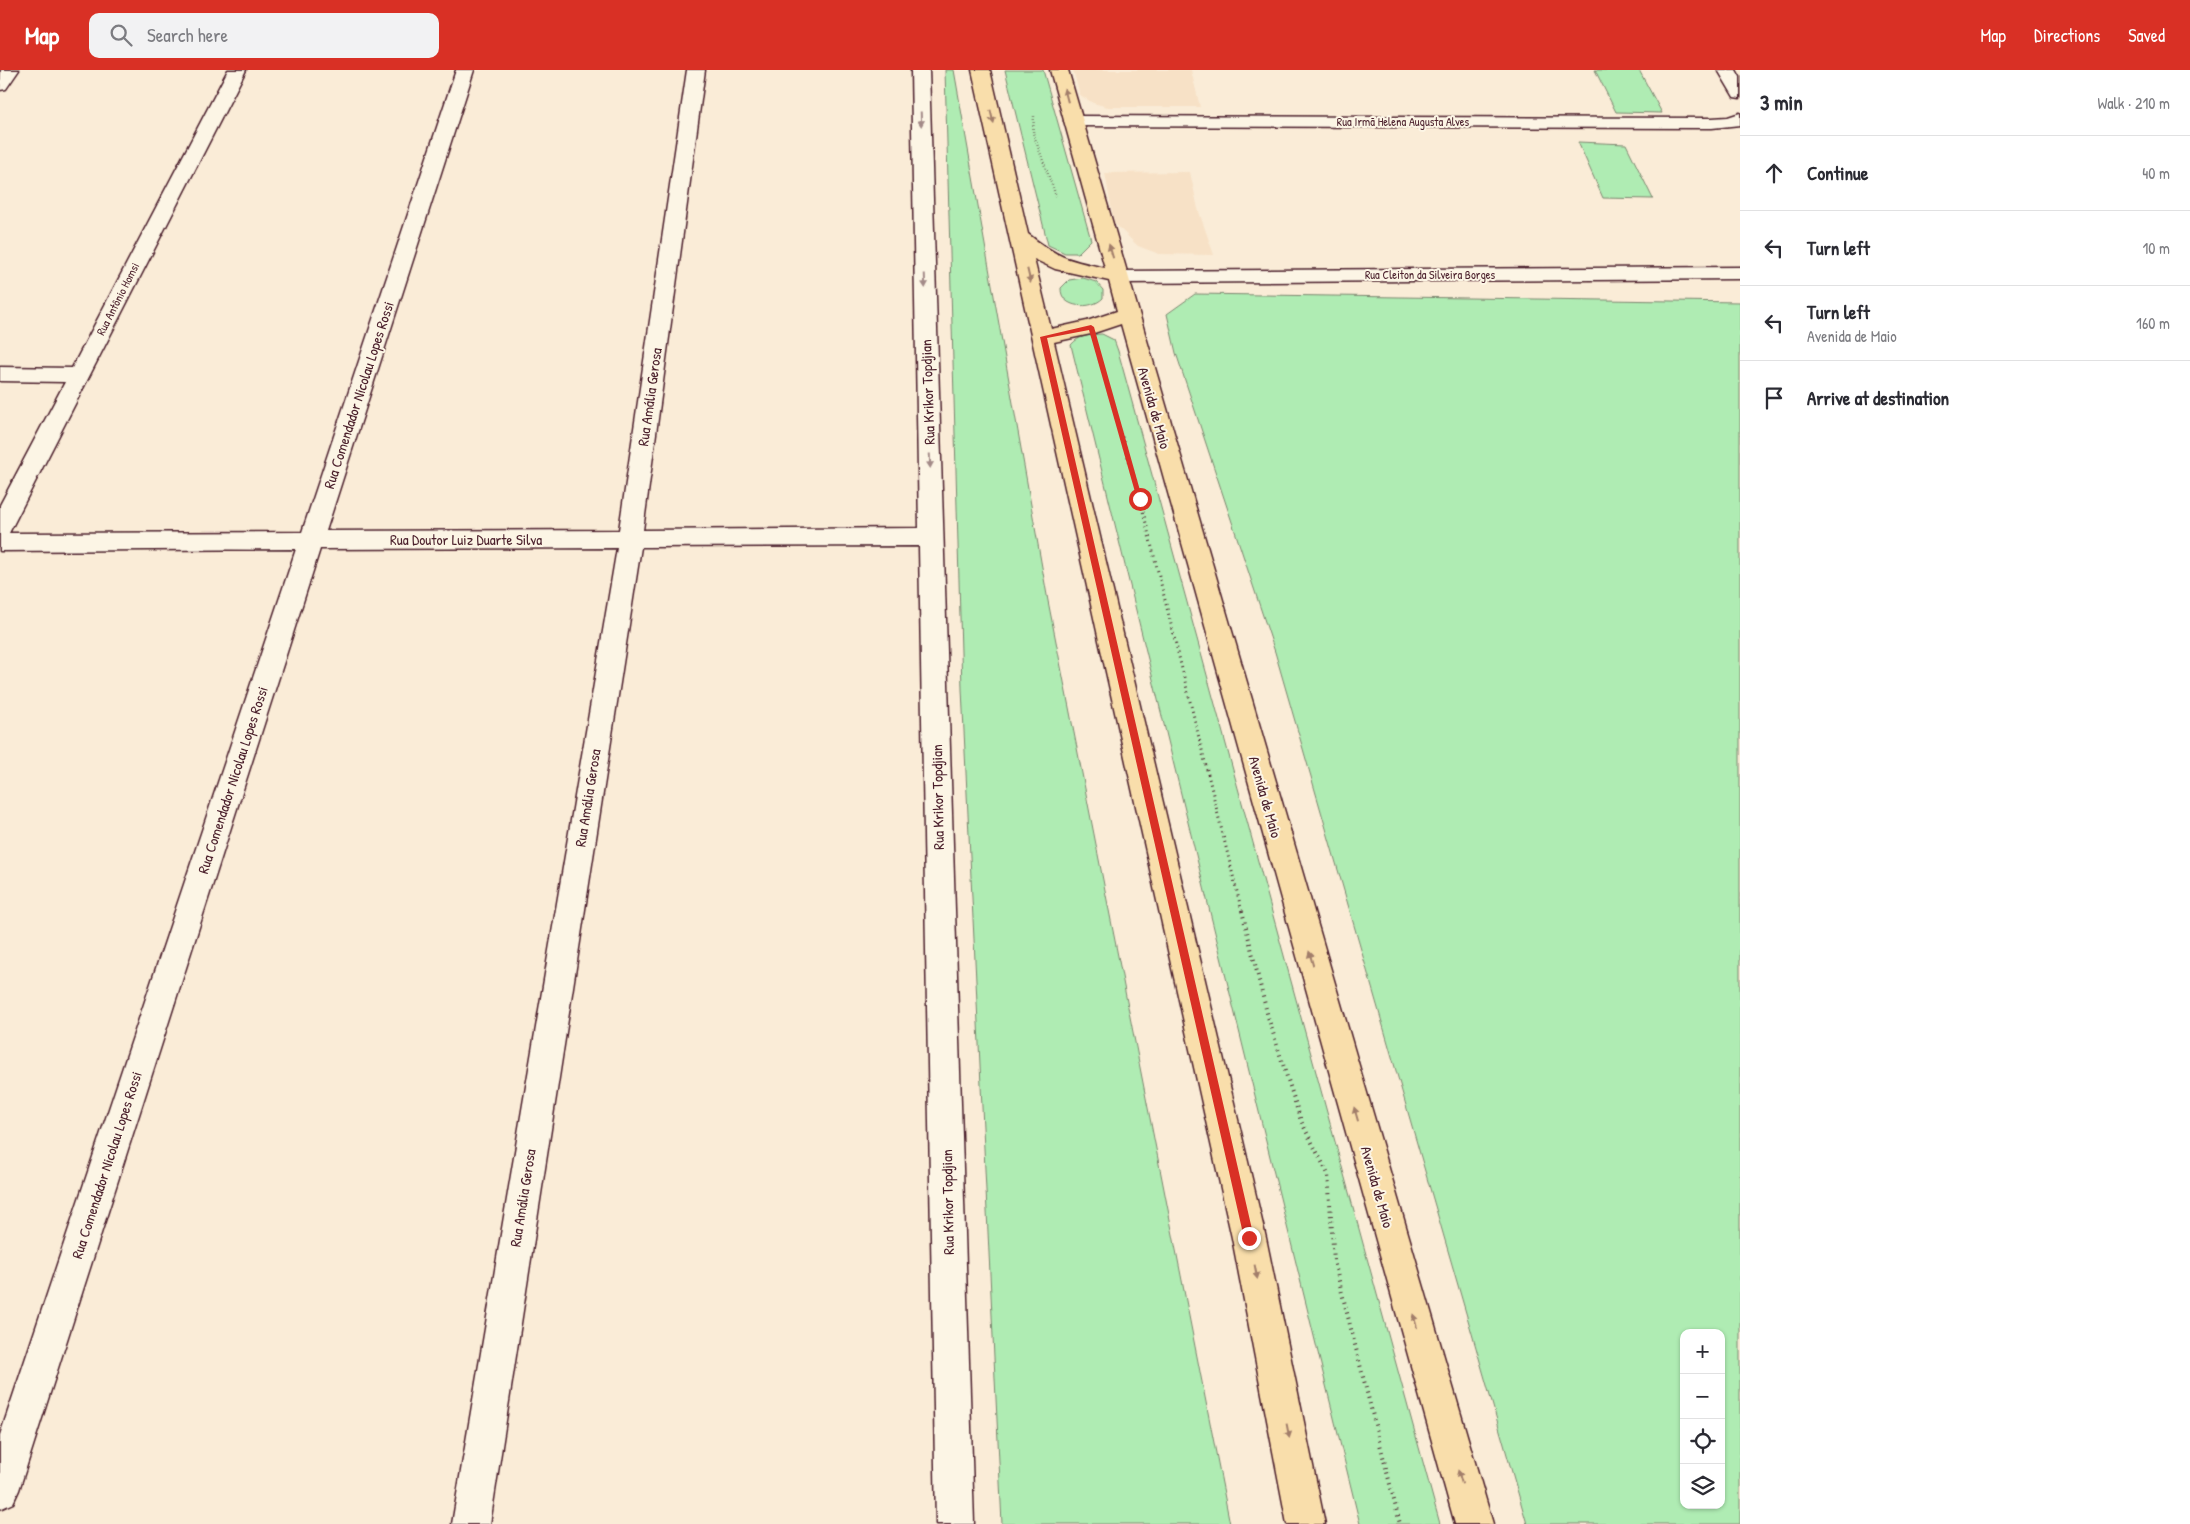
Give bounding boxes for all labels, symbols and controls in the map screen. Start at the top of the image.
search box [89,13,439,58]
text: Map [25,19,59,51]
icon: search [107,21,135,49]
text: Search here [147,22,228,48]
text: Map [1981,23,2006,48]
text: Directions [2034,23,2100,48]
text: Saved [2128,23,2165,48]
one-way arrow [1061,87,1069,102]
text: 3 min [1760,88,1803,117]
text: Walk · 210 m [2097,92,2170,114]
one-way arrow [988,110,996,125]
one-way arrow [917,111,925,127]
street label: Rua Irmã Helena Augusta Alves [1337,113,1470,130]
icon: ahead [1760,159,1788,187]
text: Continue [1807,160,1868,186]
text: 40 m [2142,162,2170,184]
icon: left [1760,234,1788,262]
text: Turn left [1807,235,1870,261]
text: 10 m [2142,237,2170,259]
one-way arrow [1107,243,1115,258]
street label: Rua Antônio Homsi [92,259,143,338]
street label: Rua Cleiton da Silveira Borges [1365,266,1496,283]
one-way arrow [1025,268,1033,283]
one-way arrow [921,273,929,289]
street label: Rua Comendador Nicolau Lopes Rossi [318,299,399,491]
text: Turn left [1807,299,1870,325]
icon: left [1760,309,1788,337]
text: 160 m [2136,312,2170,334]
text: Avenida de Maio [1807,325,1897,347]
street label: Rua Krikor Topdjian [915,339,940,445]
street label: Rua Amália Gerosa [632,346,667,447]
street label: Avenida de Maio [1133,365,1176,451]
icon: arrive [1760,384,1788,412]
text: Arrive at destination [1807,385,1949,411]
one-way arrow [926,453,934,469]
route start [1129,488,1152,511]
street label: Rua Doutor Luiz Duarte Silva [390,529,542,550]
street label: Rua Comendador Nicolau Lopes Rossi [192,684,273,876]
street label: Rua Krikor Topdjian [926,744,949,850]
street label: Rua Amália Gerosa [569,747,606,848]
street label: Avenida de Maio [1244,754,1287,840]
one-way arrow [1307,950,1315,965]
street label: Rua Comendador Nicolau Lopes Rossi [66,1069,147,1261]
one-way arrow [1352,1107,1360,1122]
street label: Avenida de Maio [1356,1144,1399,1230]
street label: Rua Amália Gerosa [504,1147,541,1248]
street label: Rua Krikor Topdjian [936,1149,959,1255]
route end [1238,1227,1261,1250]
one-way arrow [1252,1265,1260,1281]
one-way arrow [1411,1313,1419,1328]
map controls [1680,1329,1725,1509]
button: + [1680,1329,1725,1374]
button: − [1680,1374,1725,1419]
button: locate [1680,1419,1725,1464]
one-way arrow [1284,1424,1292,1440]
button: layers [1680,1464,1725,1509]
one-way arrow [1456,1470,1464,1485]

